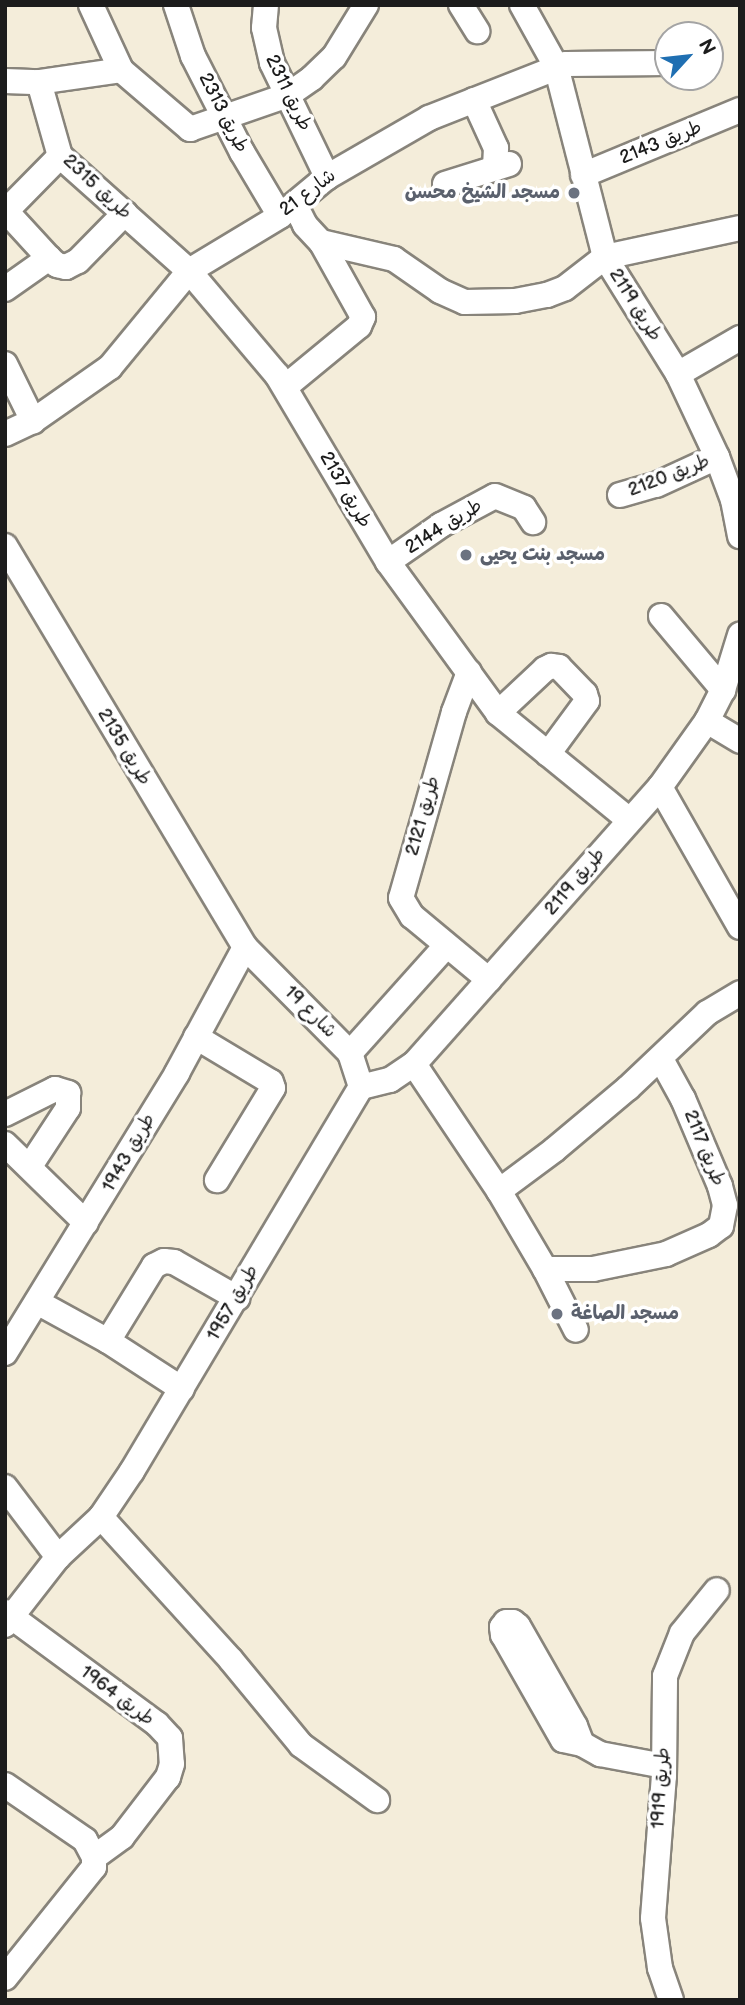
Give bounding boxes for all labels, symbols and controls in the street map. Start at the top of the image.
north arrow [654,21,724,91]
text: N [693,36,720,59]
street label: طريق 2311 [260,51,316,135]
street label: طريق 2313 [193,69,253,157]
street label: طريق 2143 [617,116,705,170]
street label: طريق 2315 [58,149,136,225]
street label: شارع 21 [275,164,341,222]
place label: مسجد الشيخ محسن [405,182,560,204]
marker: مسجد الشيخ محسن [566,185,582,201]
street label: طريق 2119 [604,264,666,346]
street label: طريق 2137 [314,448,376,532]
street label: طريق 2120 [625,450,713,502]
street label: طريق 2144 [401,494,487,560]
place label: مسجد بنت يحيى [480,544,605,566]
marker: مسجد بنت يحيى [458,547,474,563]
street label: طريق 2135 [92,704,156,790]
street label: طريق 2121 [401,774,445,858]
street label: طريق 2119 [540,844,610,920]
street label: شارع 19 [279,981,341,1043]
street label: طريق 2117 [678,1107,730,1189]
street label: طريق 1943 [97,1110,161,1196]
street label: طريق 1957 [202,1261,264,1345]
place label: مسجد الصاغة [571,1303,679,1325]
marker: مسجد الصاغة [549,1306,565,1322]
street label: طريق 1964 [76,1661,158,1731]
street label: طريق 1919 [647,1746,675,1830]

